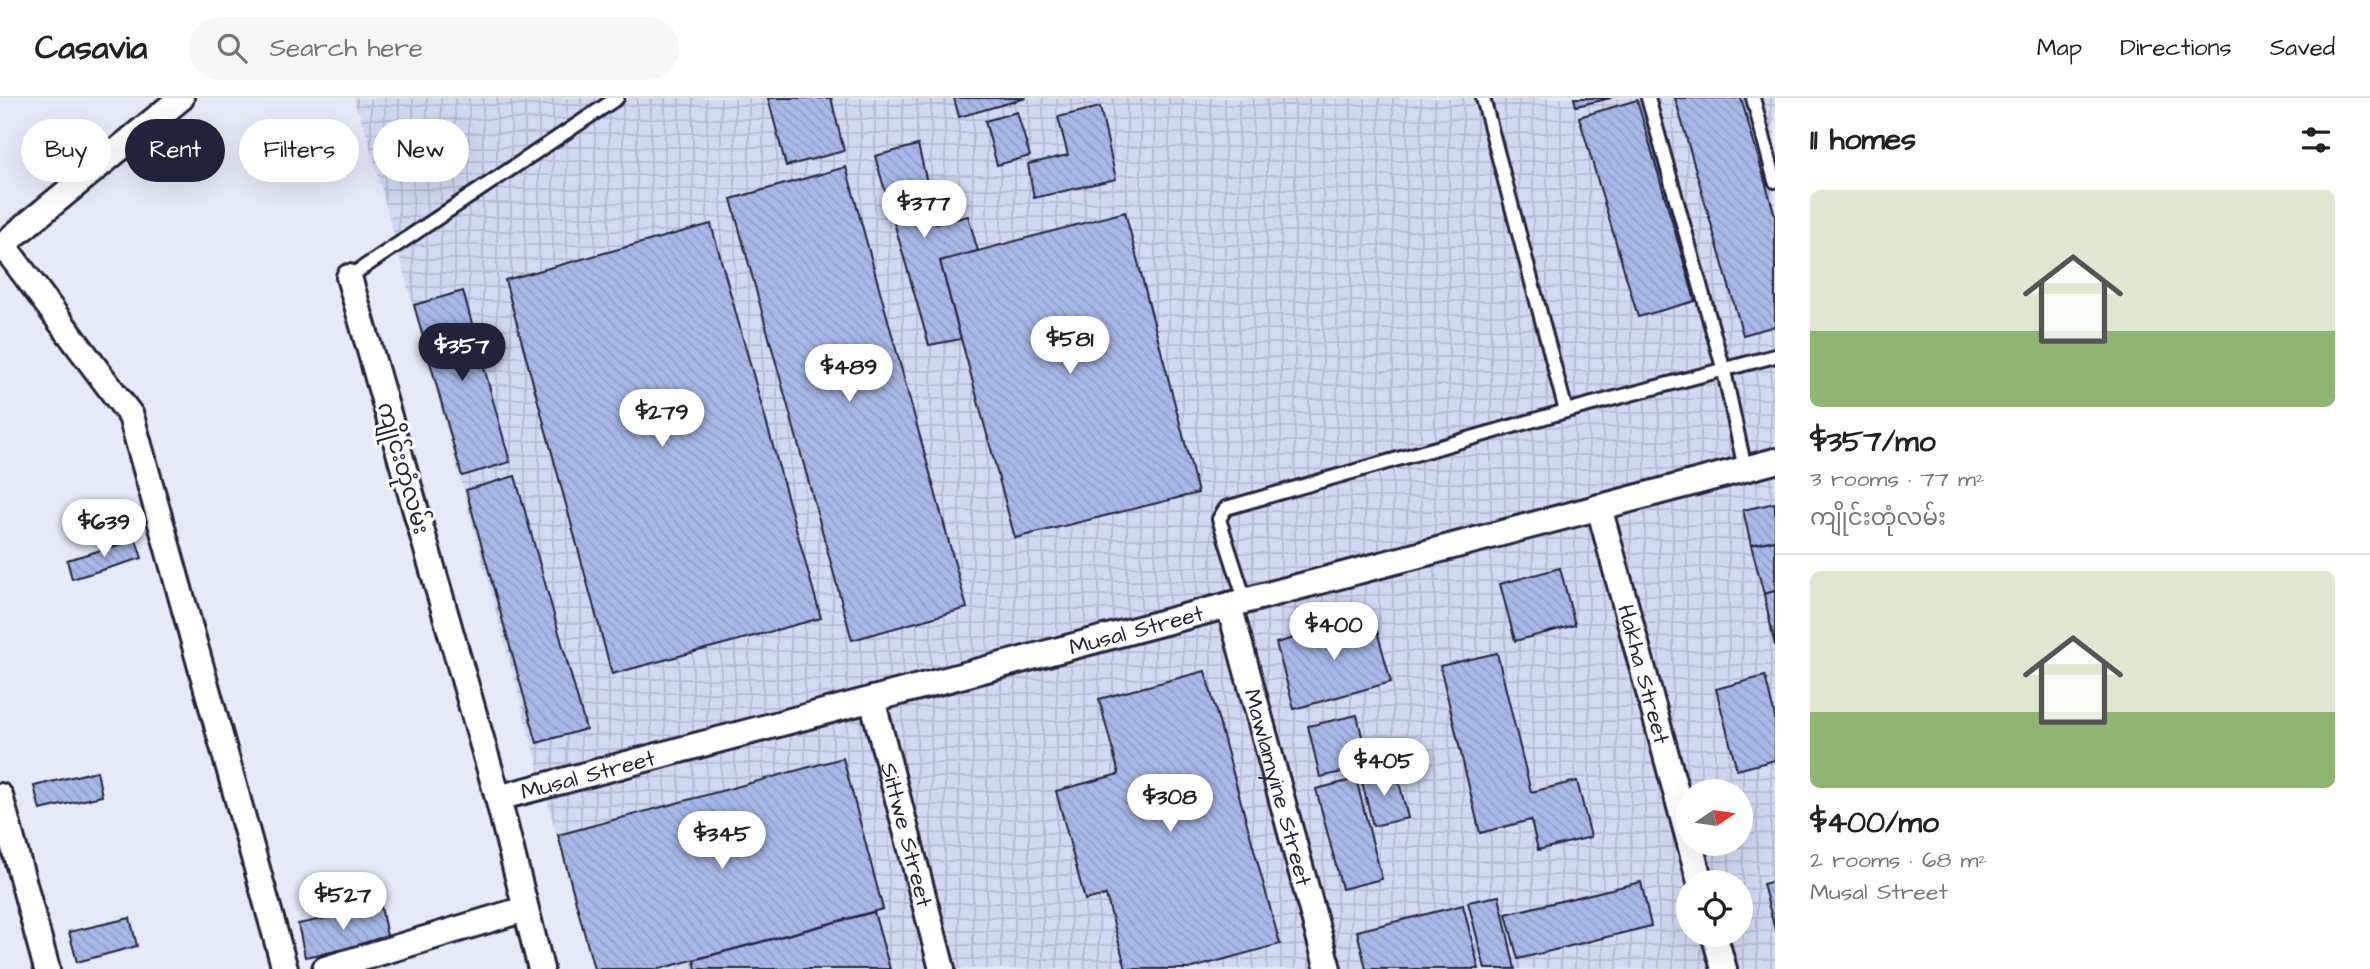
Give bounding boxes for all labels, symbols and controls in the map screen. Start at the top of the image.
search box [189,17,679,80]
text: Casavia [35,25,147,71]
icon: search [213,29,251,67]
text: Search here [269,30,423,66]
text: Map [2037,31,2082,65]
text: Directions [2120,31,2232,65]
text: Saved [2270,31,2335,65]
chip: Buy [21,119,111,182]
chip: Rent [125,119,225,182]
chip: Filters [239,119,359,182]
chip: New [373,119,469,182]
text: 11 homes [1810,119,1916,161]
icon: filters [2297,121,2335,159]
pin: $377 [883,180,965,240]
text: $377 [898,187,950,219]
icon: home [2010,236,2136,362]
pin: $581 [1029,316,1111,376]
text: $581 [1047,323,1093,355]
pin: $357 [421,324,503,383]
text: $357 [435,330,489,362]
pin: $489 [808,344,890,404]
text: $489 [821,351,877,383]
pin: $279 [621,390,703,449]
text: $279 [635,396,689,428]
street label: ကျိုင်းတုံလမ်း [367,398,438,539]
text: $357/mo [1810,421,1936,463]
text: 3 rooms · 77 m² [1810,463,1985,495]
pin: $639 [63,500,145,559]
text: ကျိုင်းတုံလမ်း [1810,502,1946,534]
text: $639 [78,506,130,538]
street label: Musal Street [1066,597,1208,664]
street label: Hakha Street [1609,601,1677,748]
pin: $400 [1293,602,1375,662]
text: $400 [1305,609,1363,641]
icon: home [2010,617,2136,743]
street label: Mawlamyine Street [1236,686,1320,890]
pin: $405 [1343,738,1425,798]
street label: Musal Street [517,742,660,808]
text: $405 [1354,745,1414,777]
street label: Sittwe Street [872,759,940,911]
pin: $308 [1129,774,1211,834]
north arrow [1676,779,1754,856]
map controls [1676,779,1753,947]
text: $308 [1143,781,1197,813]
text: $400/mo [1810,802,1939,844]
pin: $345 [681,812,763,871]
text: $345 [694,818,750,850]
text: 2 rooms · 68 m² [1810,844,1987,876]
button: locate [1676,870,1753,947]
pin: $527 [302,872,384,932]
text: Musal Street [1810,876,1948,908]
text: $527 [315,879,371,911]

